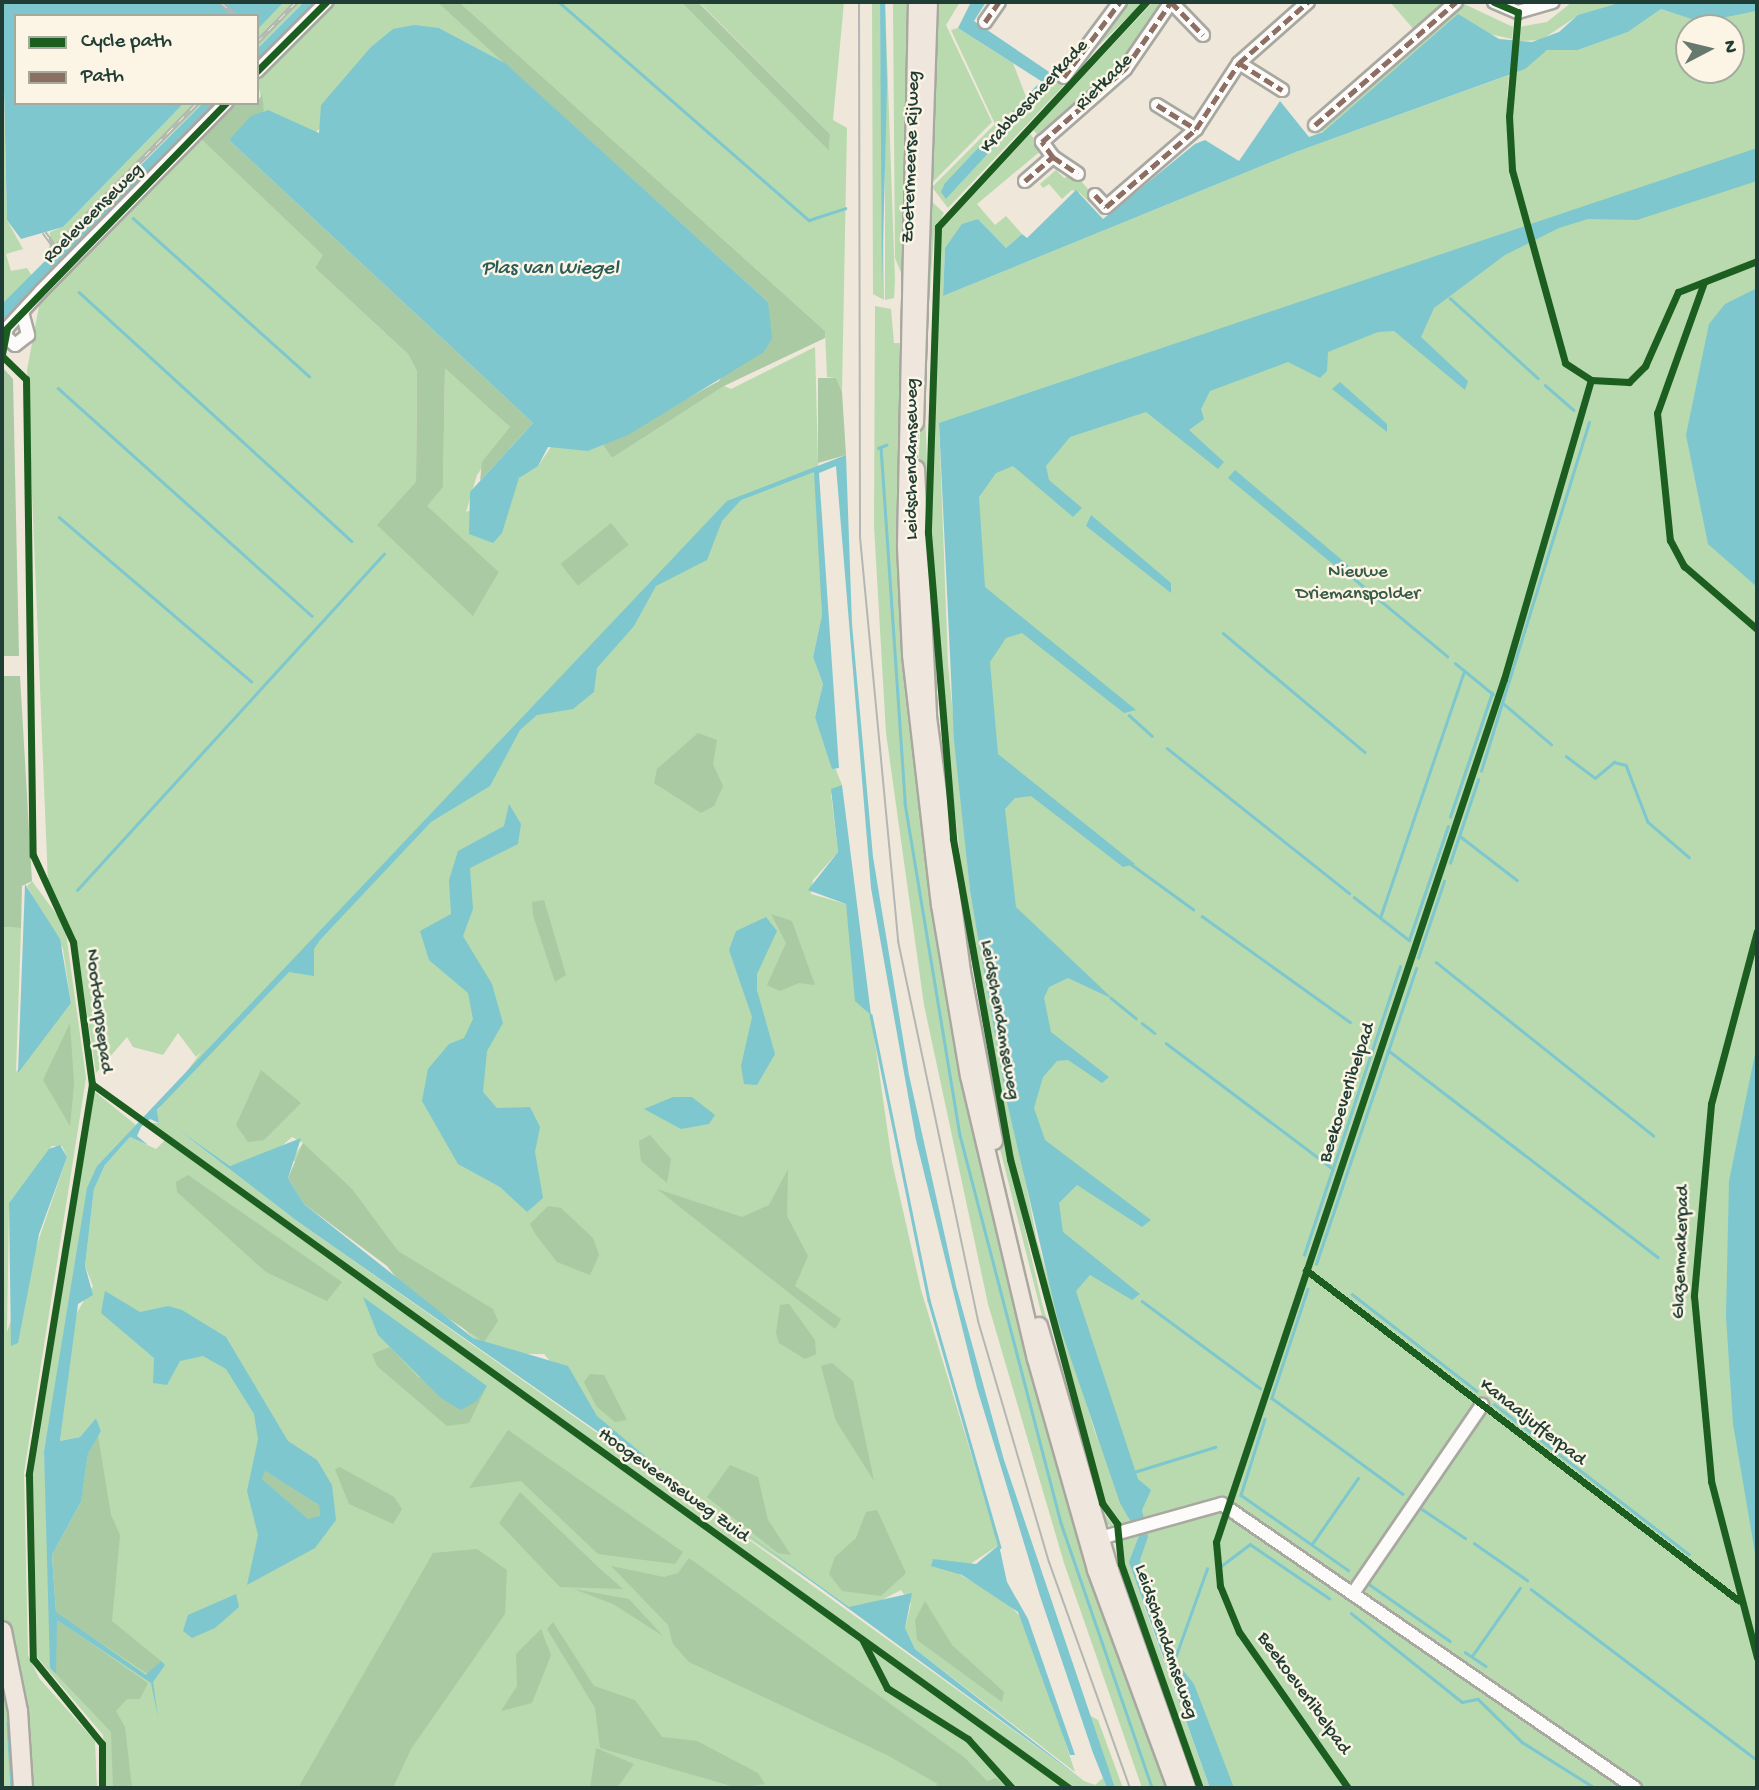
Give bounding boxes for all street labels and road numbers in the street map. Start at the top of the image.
street label: Krabbescheerkade [976,35,1094,159]
street label: Rietkade [1072,50,1138,116]
street label: Zoetermeerse Rijweg [898,70,926,244]
street label: Roeleveenseweg [39,159,149,269]
street label: Leidschendamseweg [902,378,924,540]
street label: Leidschendamseweg [974,938,1024,1102]
street label: Nootdorpsepad [79,948,117,1074]
street label: Beekoeverlibelpad [1315,1020,1381,1166]
street label: Glazenmakerpad [1668,1185,1696,1319]
street label: Kanaaljufferpad [1474,1374,1590,1472]
street label: Hoogeveenseweg Zuid [593,1423,753,1549]
street label: Leidschendamseweg [1128,1562,1202,1722]
street label: Beekoeverlibelpad [1251,1628,1355,1760]

